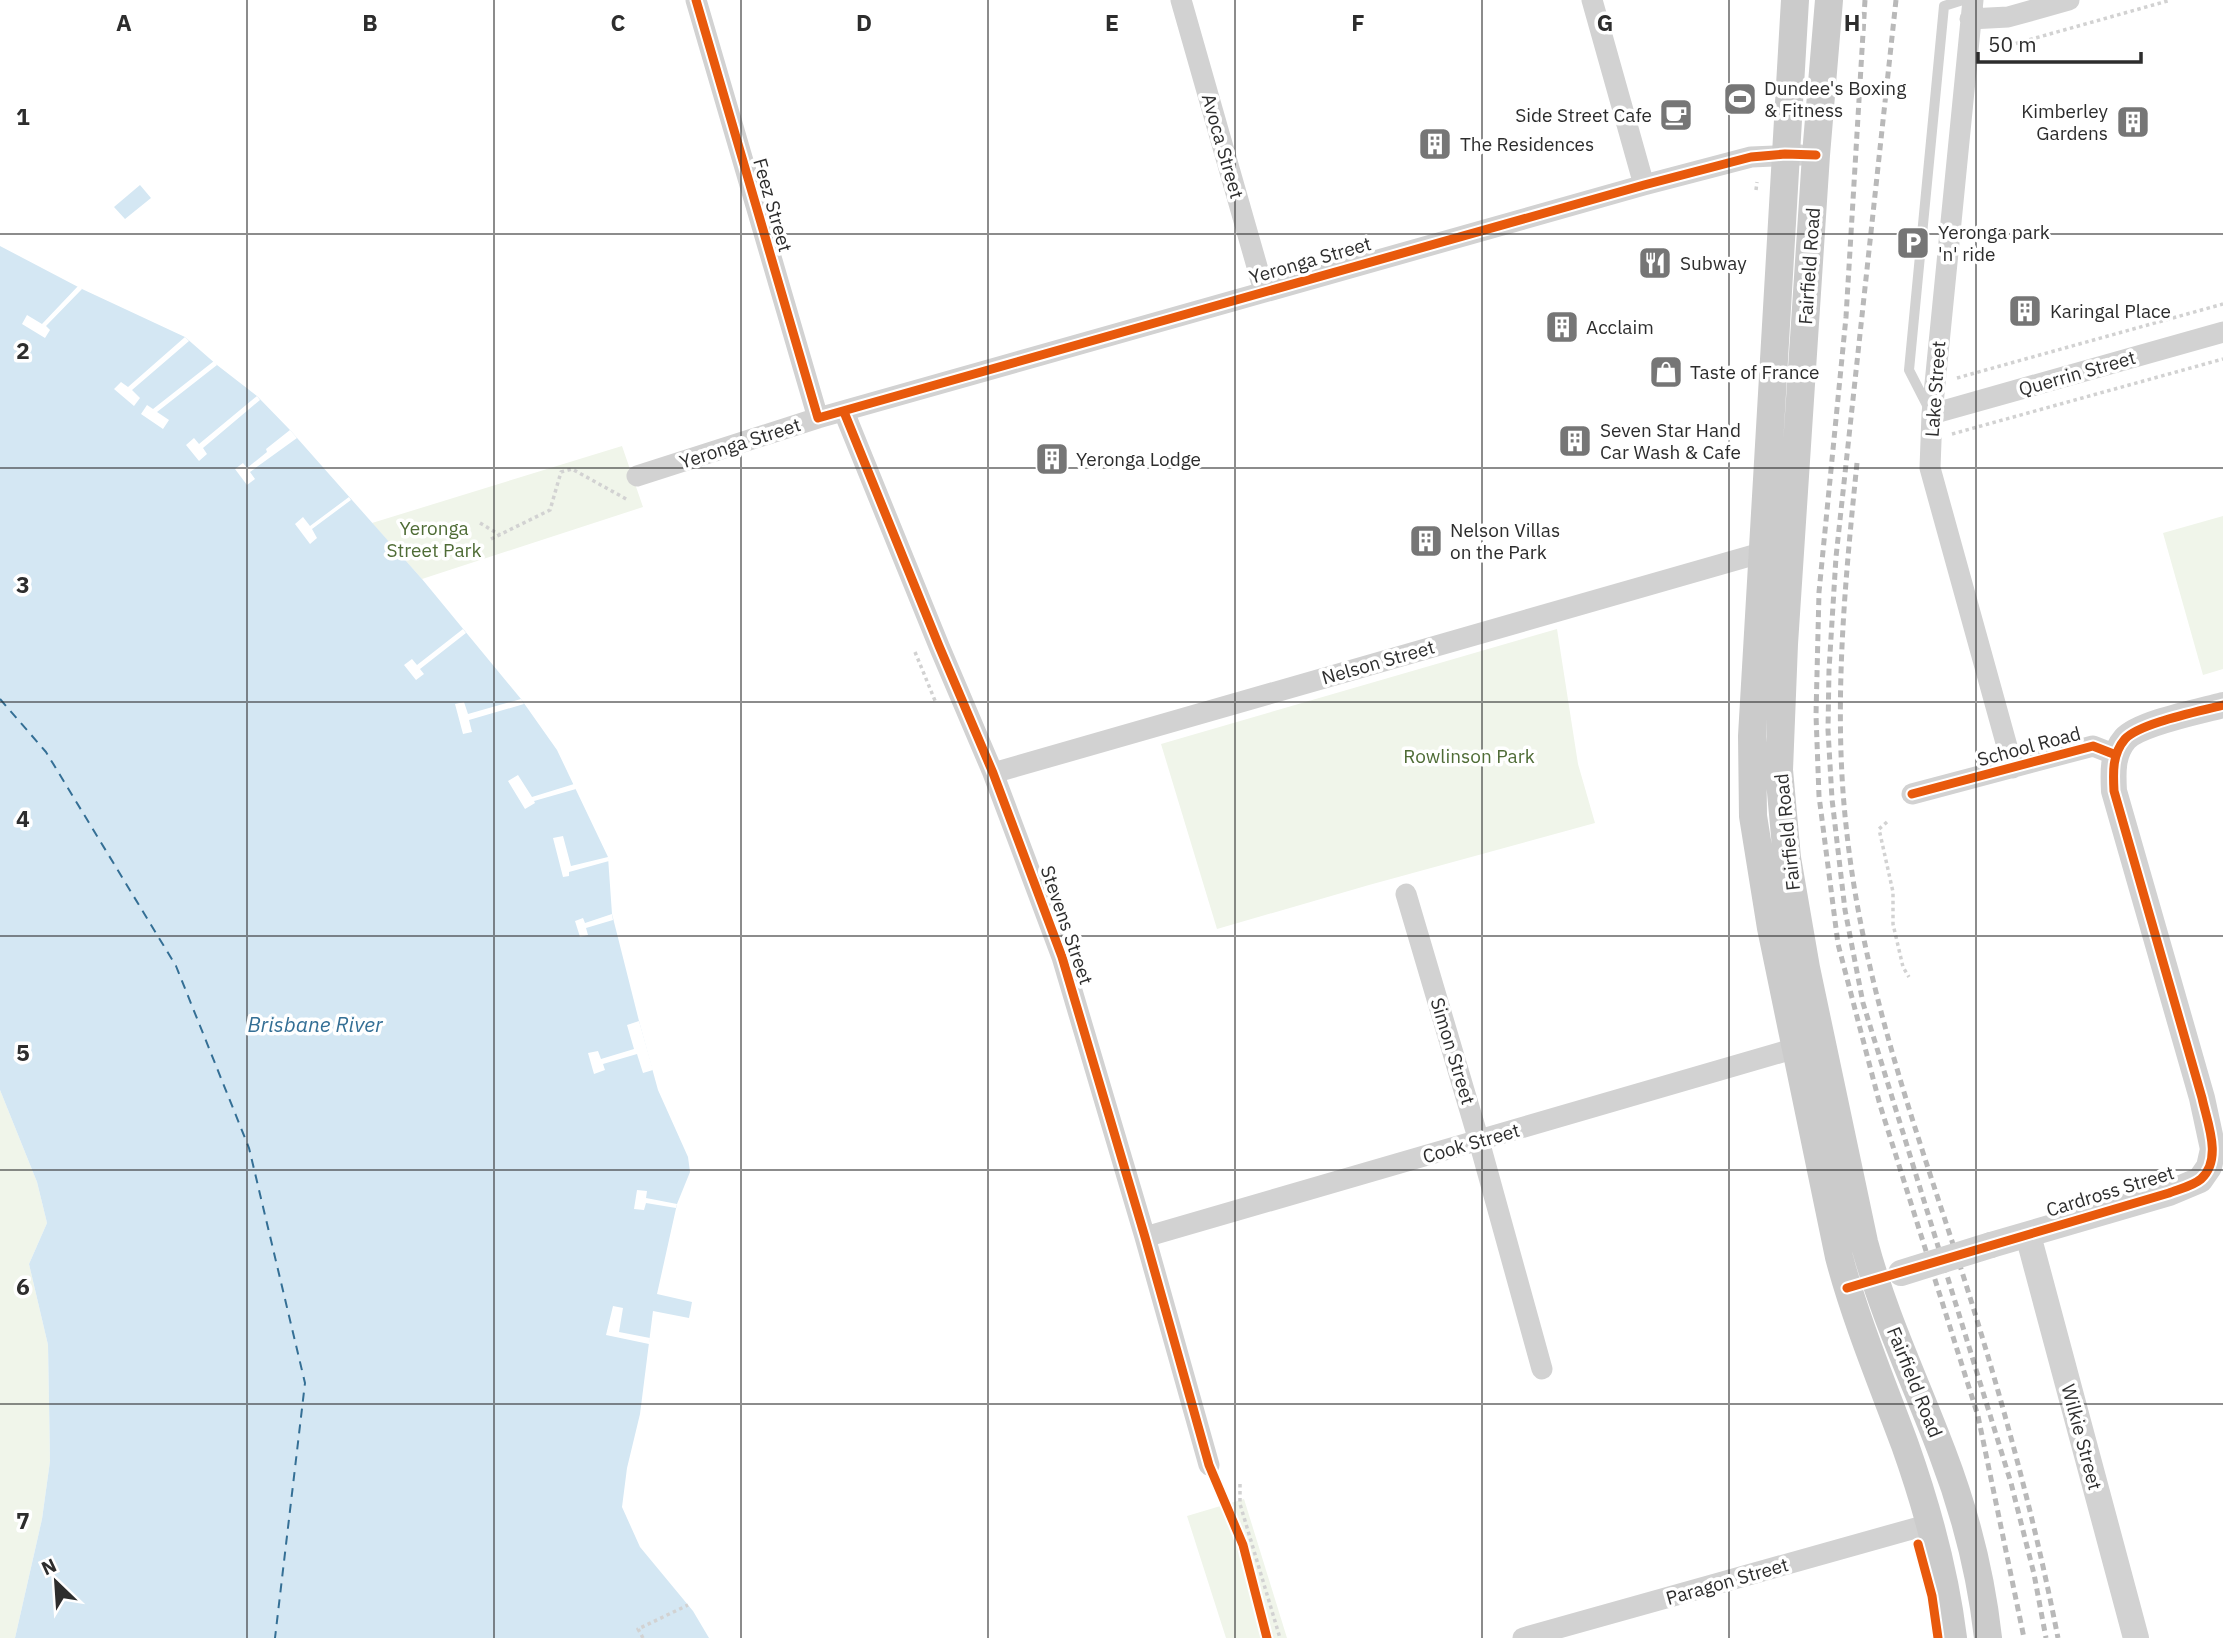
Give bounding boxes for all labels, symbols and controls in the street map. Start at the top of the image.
text: A [116,7,132,37]
text: B [362,7,378,37]
text: C [611,7,626,37]
text: D [856,7,872,37]
text: E [1105,7,1119,37]
text: F [1351,7,1365,37]
text: G [1597,7,1613,37]
text: H [1844,7,1860,37]
scale bar [1978,21,2141,65]
text: 50 m [1988,30,2037,58]
place label: Dundee's Boxing & Fitness [1764,76,1906,122]
sports icon: Dundee's Boxing & Fitness [1721,80,1759,118]
street label: Avoca Street [1197,91,1249,201]
cafe icon: Side Street Cafe [1657,96,1695,134]
place label: Kimberley Gardens [2021,99,2109,145]
text: 1 [16,101,30,131]
place label: Side Street Cafe [1515,103,1652,127]
building icon: Kimberley Gardens [2114,103,2152,141]
building icon: The Residences [1416,125,1454,163]
place label: The Residences [1460,132,1594,156]
street label: Feez Street [748,155,798,255]
street label: Fairfield Road [1793,207,1825,325]
place label: Yeronga park 'n' ride [1938,220,2050,266]
parking icon: Yeronga park 'n' ride [1894,224,1932,262]
street label: Yeronga Street [1246,231,1374,289]
restaurant icon: Subway [1636,244,1674,282]
place label: Subway [1680,251,1747,275]
building icon: Karingal Place [2006,292,2044,330]
place label: Karingal Place [2050,299,2171,323]
building icon: Acclaim [1543,308,1581,346]
place label: Acclaim [1586,315,1654,339]
text: 2 [16,335,30,365]
street label: Lake Street [1920,340,1950,438]
street label: Querrin Street [2016,345,2138,401]
shop icon: Taste of France [1647,353,1685,391]
place label: Taste of France [1690,360,1819,384]
street label: Yeronga Street [676,412,804,474]
place label: Seven Star Hand Car Wash & Cafe [1600,418,1741,464]
building icon: Seven Star Hand Car Wash & Cafe [1556,422,1594,460]
building icon: Yeronga Lodge [1033,440,1071,478]
place label: Yeronga Lodge [1076,447,1201,471]
park label: Yeronga Street Park [386,516,482,562]
place label: Nelson Villas on the Park [1450,518,1560,564]
building icon: Nelson Villas on the Park [1407,522,1445,560]
text: 3 [16,569,30,599]
street label: Nelson Street [1319,634,1437,690]
street label: School Road [1975,721,2083,771]
park label: Rowlinson Park [1403,744,1535,768]
street label: Fairfield Road [1769,772,1805,892]
text: 4 [16,803,30,833]
street label: Stevens Street [1035,862,1099,988]
street label: Simon Street [1425,995,1481,1107]
water label: Brisbane River [247,1010,384,1038]
text: 5 [16,1037,30,1067]
street label: Cook Street [1420,1118,1522,1168]
street label: Cardross Street [2043,1160,2177,1222]
text: 6 [16,1271,30,1301]
street label: Fairfield Road [1882,1323,1948,1441]
street label: Wilkie Street [2056,1381,2108,1493]
text: 7 [16,1505,30,1535]
north arrow [21,1547,91,1617]
street label: Paragon Street [1663,1552,1791,1610]
text: N [38,1553,60,1580]

